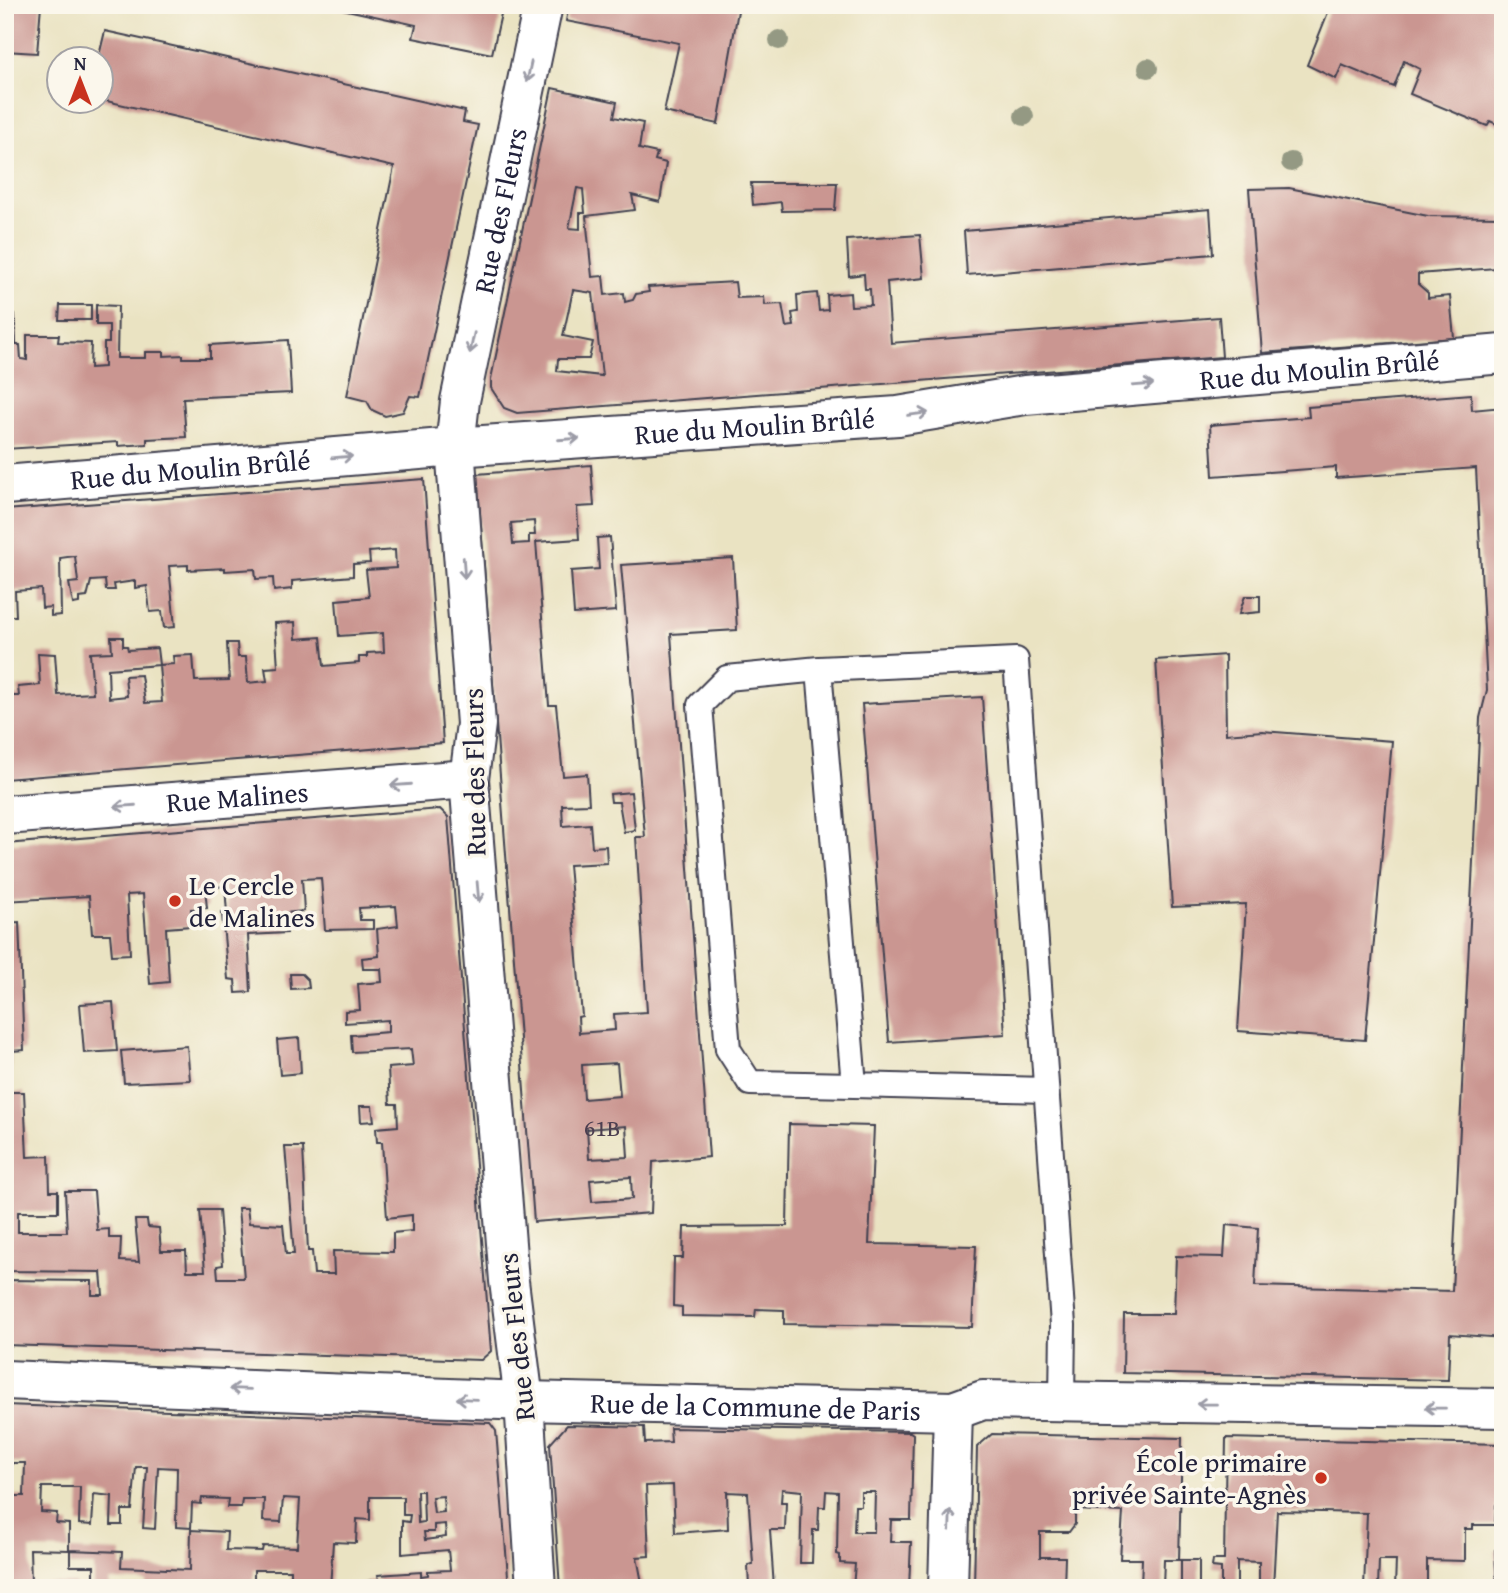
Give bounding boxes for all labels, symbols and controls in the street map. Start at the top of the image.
north arrow [46,46,116,116]
text: N [74,49,87,77]
one-way arrow [522,60,536,83]
street label: Rue des Fleurs [462,124,537,297]
one-way arrow [465,331,479,354]
street label: Rue du Moulin Brûlé [1198,339,1441,400]
one-way arrow [1131,378,1154,391]
street label: Rue du Moulin Brûlé [633,397,876,454]
one-way arrow [906,407,929,420]
one-way arrow [557,433,580,446]
street label: Rue du Moulin Brûlé [69,438,312,499]
one-way arrow [330,450,353,463]
one-way arrow [458,556,471,579]
street label: Rue des Fleurs [452,687,495,857]
street label: Rue Malines [165,771,310,822]
one-way arrow [390,778,413,791]
one-way arrow [114,799,137,812]
place label: Le Cercle de Malines [189,864,315,937]
one-way arrow [472,881,485,903]
marker: Le Cercle de Malines [167,893,183,909]
house number: 61B [584,1110,620,1145]
street label: Rue des Fleurs [486,1251,545,1423]
street label: Rue de la Commune de Paris [590,1382,921,1430]
one-way arrow [229,1383,252,1396]
one-way arrow [456,1392,479,1405]
one-way arrow [1196,1397,1219,1410]
one-way arrow [1423,1401,1446,1414]
place label: École primaire privée Sainte-Agnès [1072,1441,1307,1514]
marker: École primaire privée Sainte-Agnès [1313,1470,1329,1486]
one-way arrow [943,1508,956,1531]

